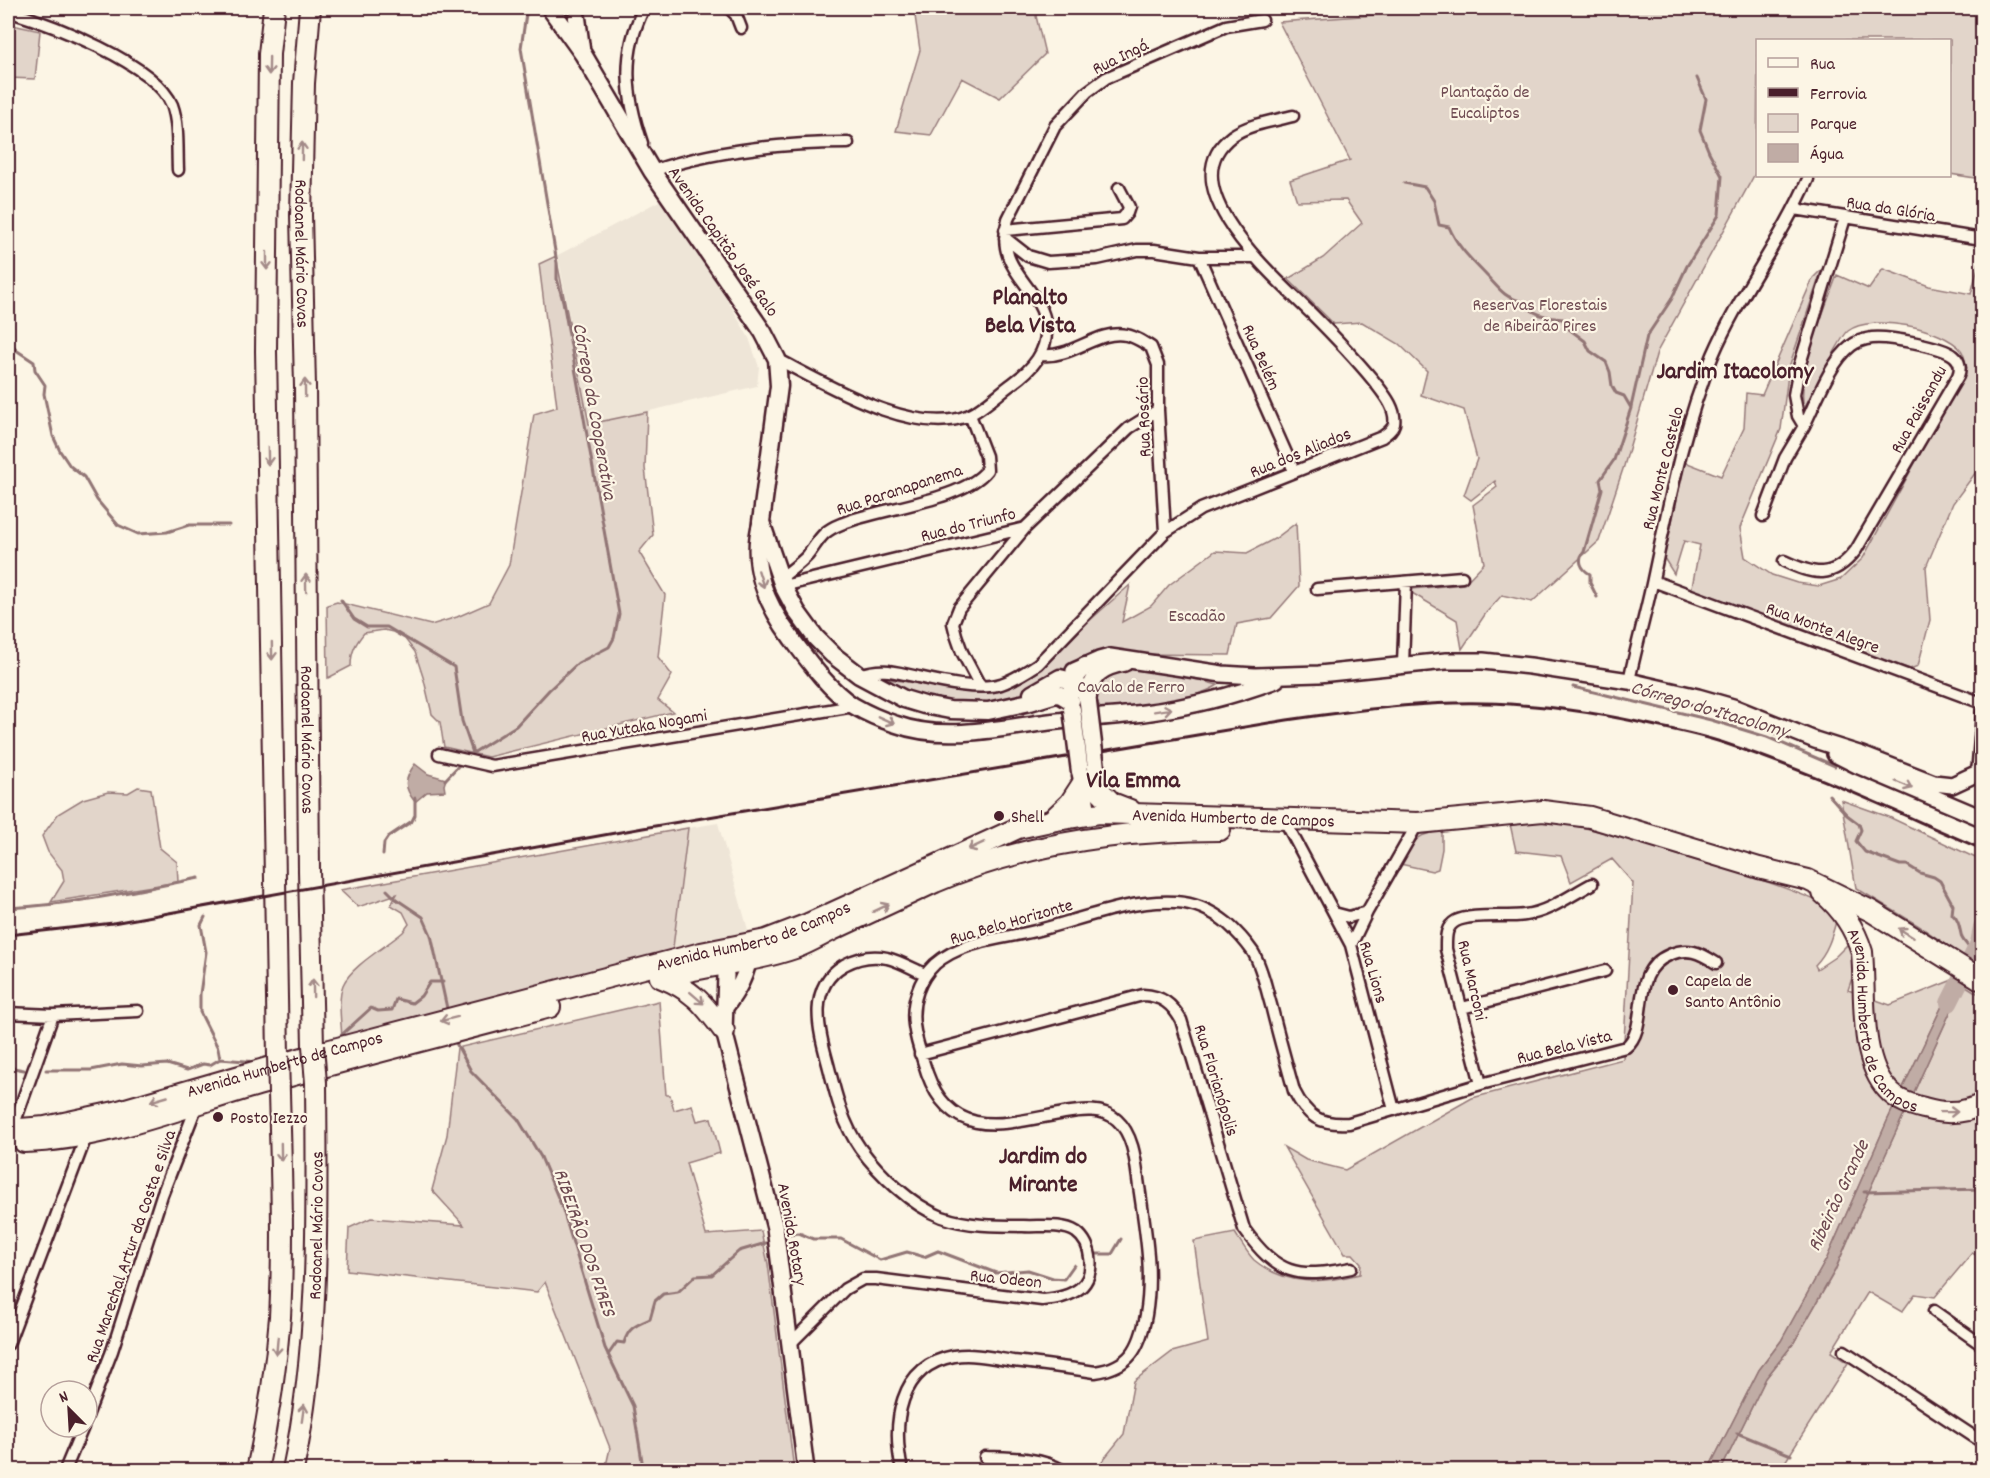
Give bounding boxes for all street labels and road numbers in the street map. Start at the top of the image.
street label: Rua Ingá [1089,34,1153,83]
street label: Avenida Capitão José Galo [661,162,783,323]
street label: Rodoanel Mário Covas [286,179,314,328]
street label: Rua da Glória [1844,191,1938,230]
street label: Rua Belém [1234,321,1285,395]
street label: Rua Paissandu [1886,362,1955,459]
street label: Rua Rosário [1132,376,1159,458]
street label: Rua Monte Castelo [1637,404,1692,533]
street label: Rua dos Aliados [1247,423,1355,486]
street label: Rua Paranapanema [833,459,967,524]
street label: Rua do Triunfo [918,503,1019,550]
street label: Rua Monte Alegre [1762,597,1882,661]
street label: Rodoanel Mário Covas [292,665,319,814]
street label: Rua Yutaka Nogami [580,704,709,751]
street label: Avenida Humberto de Campos [1132,804,1335,835]
street label: Rua Belo Horizonte [947,894,1076,953]
street label: Avenida Humberto de Campos [654,896,855,979]
street label: Avenida Humberto de Campos [1839,925,1921,1121]
street label: Rua Marconi [1449,938,1492,1023]
street label: Rua Lions [1351,939,1392,1007]
street label: Rua Florianópolis [1186,1022,1243,1140]
street label: Rua Bela Vista [1515,1024,1615,1072]
street label: Avenida Humberto de Campos [184,1027,386,1106]
street label: Rua Marechal Artur da Costa e Silva [81,1126,184,1367]
street label: Rodoanel Mário Covas [304,1151,332,1300]
street label: Avenida Rotary [769,1181,812,1288]
street label: Rua Odeon [969,1264,1043,1297]

